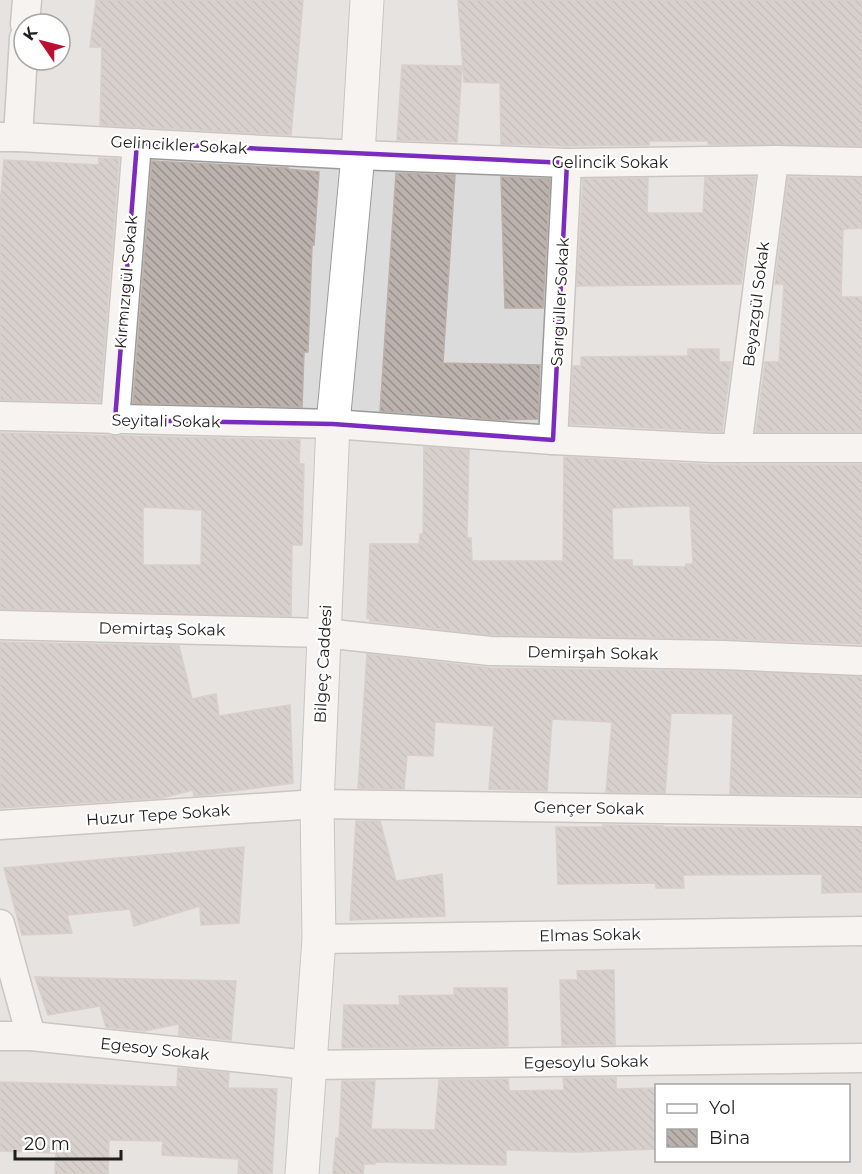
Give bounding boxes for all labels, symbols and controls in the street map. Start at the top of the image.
north arrow [12,12,72,72]
text: K [19,22,42,44]
street label: Gelincikler Sokak [110,132,248,158]
street label: Gelincik Sokak [552,153,669,172]
street label: Kırmızıgül Sokak [111,214,141,350]
street label: Sarıgüller Sokak [547,237,573,367]
street label: Beyazgül Sokak [739,240,773,368]
street label: Seyitali Sokak [111,411,221,431]
street label: Bilgeç Caddesi [310,604,336,724]
street label: Demirtaş Sokak [98,618,226,640]
street label: Demirşah Sokak [527,642,659,664]
street label: Gençer Sokak [534,798,645,818]
street label: Huzur Tepe Sokak [85,800,231,830]
street label: Elmas Sokak [539,925,641,945]
street label: Egesoy Sokak [99,1034,211,1064]
street label: Egesoylu Sokak [523,1051,649,1073]
legend [655,1084,850,1162]
text: Yol [709,1097,735,1119]
scale bar [15,1123,122,1161]
text: Bina [709,1127,750,1149]
text: 20 m [24,1133,70,1155]

